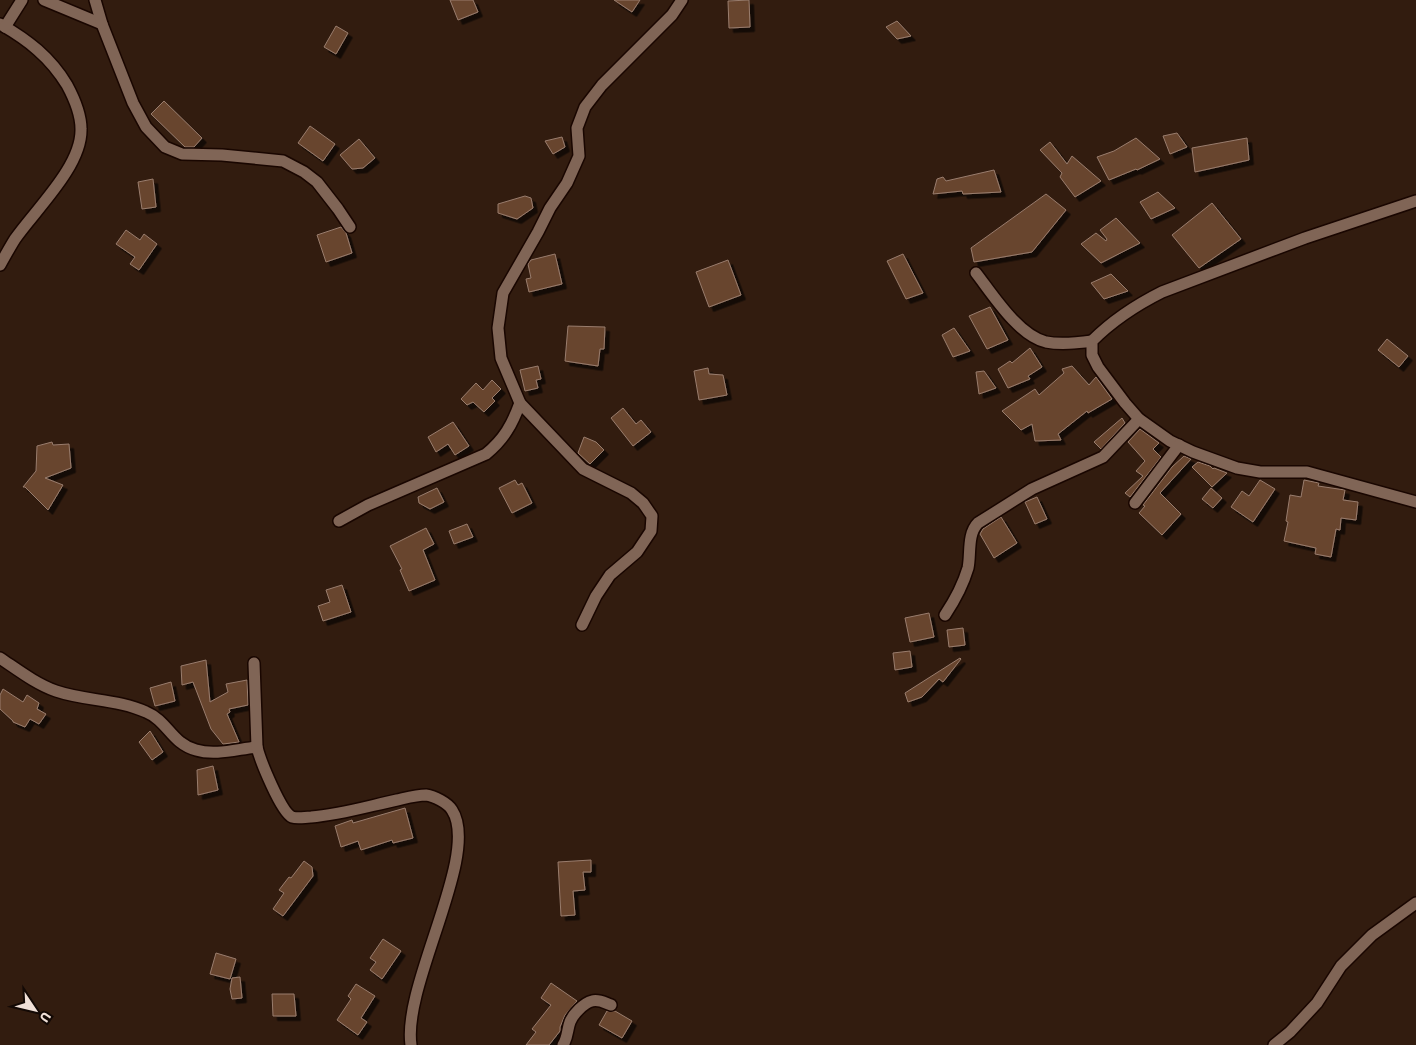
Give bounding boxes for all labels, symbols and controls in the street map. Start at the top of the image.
north arrow [10,985,60,1035]
text: U [34,1007,56,1026]

